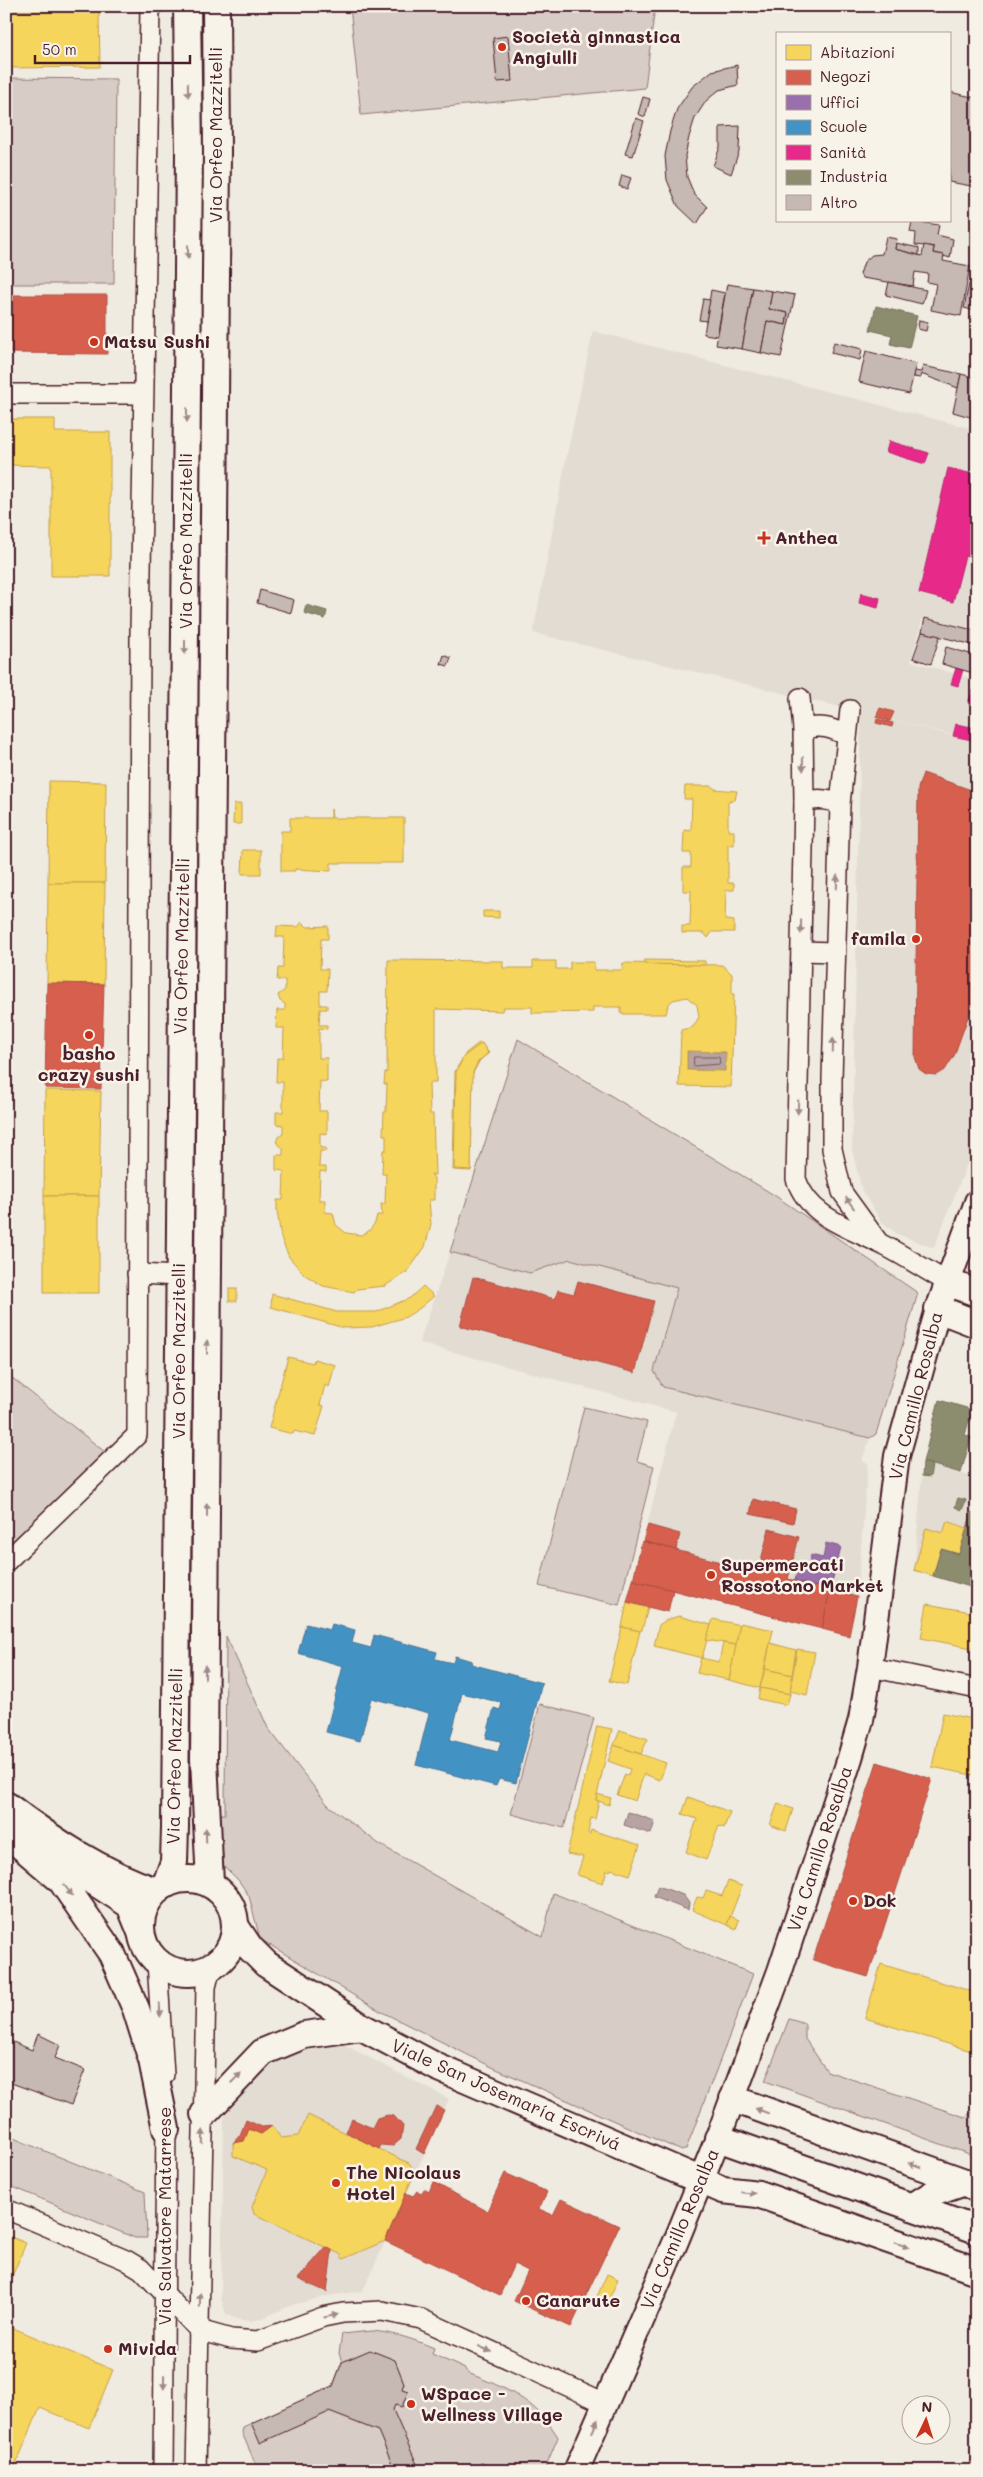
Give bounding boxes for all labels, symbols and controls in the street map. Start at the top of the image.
place label: Società ginnastica Angiulli [512,24,681,69]
scale bar [35,32,190,64]
legend [776,32,950,222]
text: 50 m [42,39,77,59]
marker: Società ginnastica Angiulli [496,41,508,53]
text: Abitazioni [820,42,895,62]
street label: Via Orfeo Mazzitelli [203,47,227,223]
text: Negozi [820,66,871,86]
one-way arrow [184,82,192,98]
text: Uffici [820,92,860,112]
text: Scuole [820,116,867,136]
text: Sanità [820,142,867,162]
text: Industria [820,166,888,186]
text: Altro [820,192,857,212]
one-way arrow [184,245,192,261]
place label: Matsu Sushi [104,329,211,353]
marker: Matsu Sushi [88,336,100,348]
one-way arrow [183,407,191,423]
street label: Via Orfeo Mazzitelli [173,453,197,629]
place label: Anthea [775,525,838,549]
marker: Anthea [757,531,771,545]
one-way arrow [181,640,189,656]
one-way arrow [800,757,808,773]
street label: Via Orfeo Mazzitelli [167,857,195,1034]
one-way arrow [834,874,842,890]
one-way arrow [797,919,805,935]
place label: famila [851,926,906,950]
marker: famila [910,933,922,945]
marker: basho crazy sushi [83,1029,95,1041]
one-way arrow [829,1037,837,1053]
place label: basho crazy sushi [38,1041,140,1086]
one-way arrow [794,1099,802,1115]
one-way arrow [845,1196,855,1210]
street label: Via Orfeo Mazzitelli [166,1263,190,1439]
street label: Via Camillo Rosalba [882,1309,948,1483]
one-way arrow [203,1339,211,1355]
one-way arrow [203,1502,211,1518]
place label: Supermercati Rossotono Market [721,1552,884,1597]
marker: Supermercati Rossotono Market [705,1569,717,1581]
one-way arrow [201,1664,209,1680]
street label: Via Orfeo Mazzitelli [160,1667,188,1844]
street label: Via Camillo Rosalba [781,1763,857,1935]
one-way arrow [202,1827,210,1843]
one-way arrow [62,1883,72,1896]
place label: Dok [863,1888,897,1912]
marker: Dok [847,1895,859,1907]
one-way arrow [157,2002,165,2018]
street label: Viale San Josemaría Escrivá [388,2033,625,2156]
one-way arrow [230,2072,242,2084]
one-way arrow [755,2106,769,2114]
street label: Via Salvatore Matarrese [152,2107,176,2326]
one-way arrow [199,2129,207,2145]
street label: Via Camillo Rosalba [634,2144,724,2313]
place label: The Nicolaus Hotel [346,2160,461,2205]
one-way arrow [908,2161,923,2168]
marker: The Nicolaus Hotel [330,2177,342,2189]
one-way arrow [740,2189,756,2197]
one-way arrow [894,2242,909,2249]
place label: Canarute [536,2288,620,2312]
one-way arrow [196,2291,204,2307]
marker: Canarute [520,2295,532,2307]
one-way arrow [323,2311,339,2319]
place label: Mivida [118,2336,177,2360]
marker: Mivida [102,2343,114,2355]
one-way arrow [478,2345,492,2353]
one-way arrow [159,2374,167,2390]
place label: WSpace - Wellness Village [421,2381,563,2426]
north arrow [900,2394,950,2444]
text: N [921,2397,933,2416]
marker: WSpace - Wellness Village [405,2398,417,2410]
one-way arrow [591,2419,599,2433]

